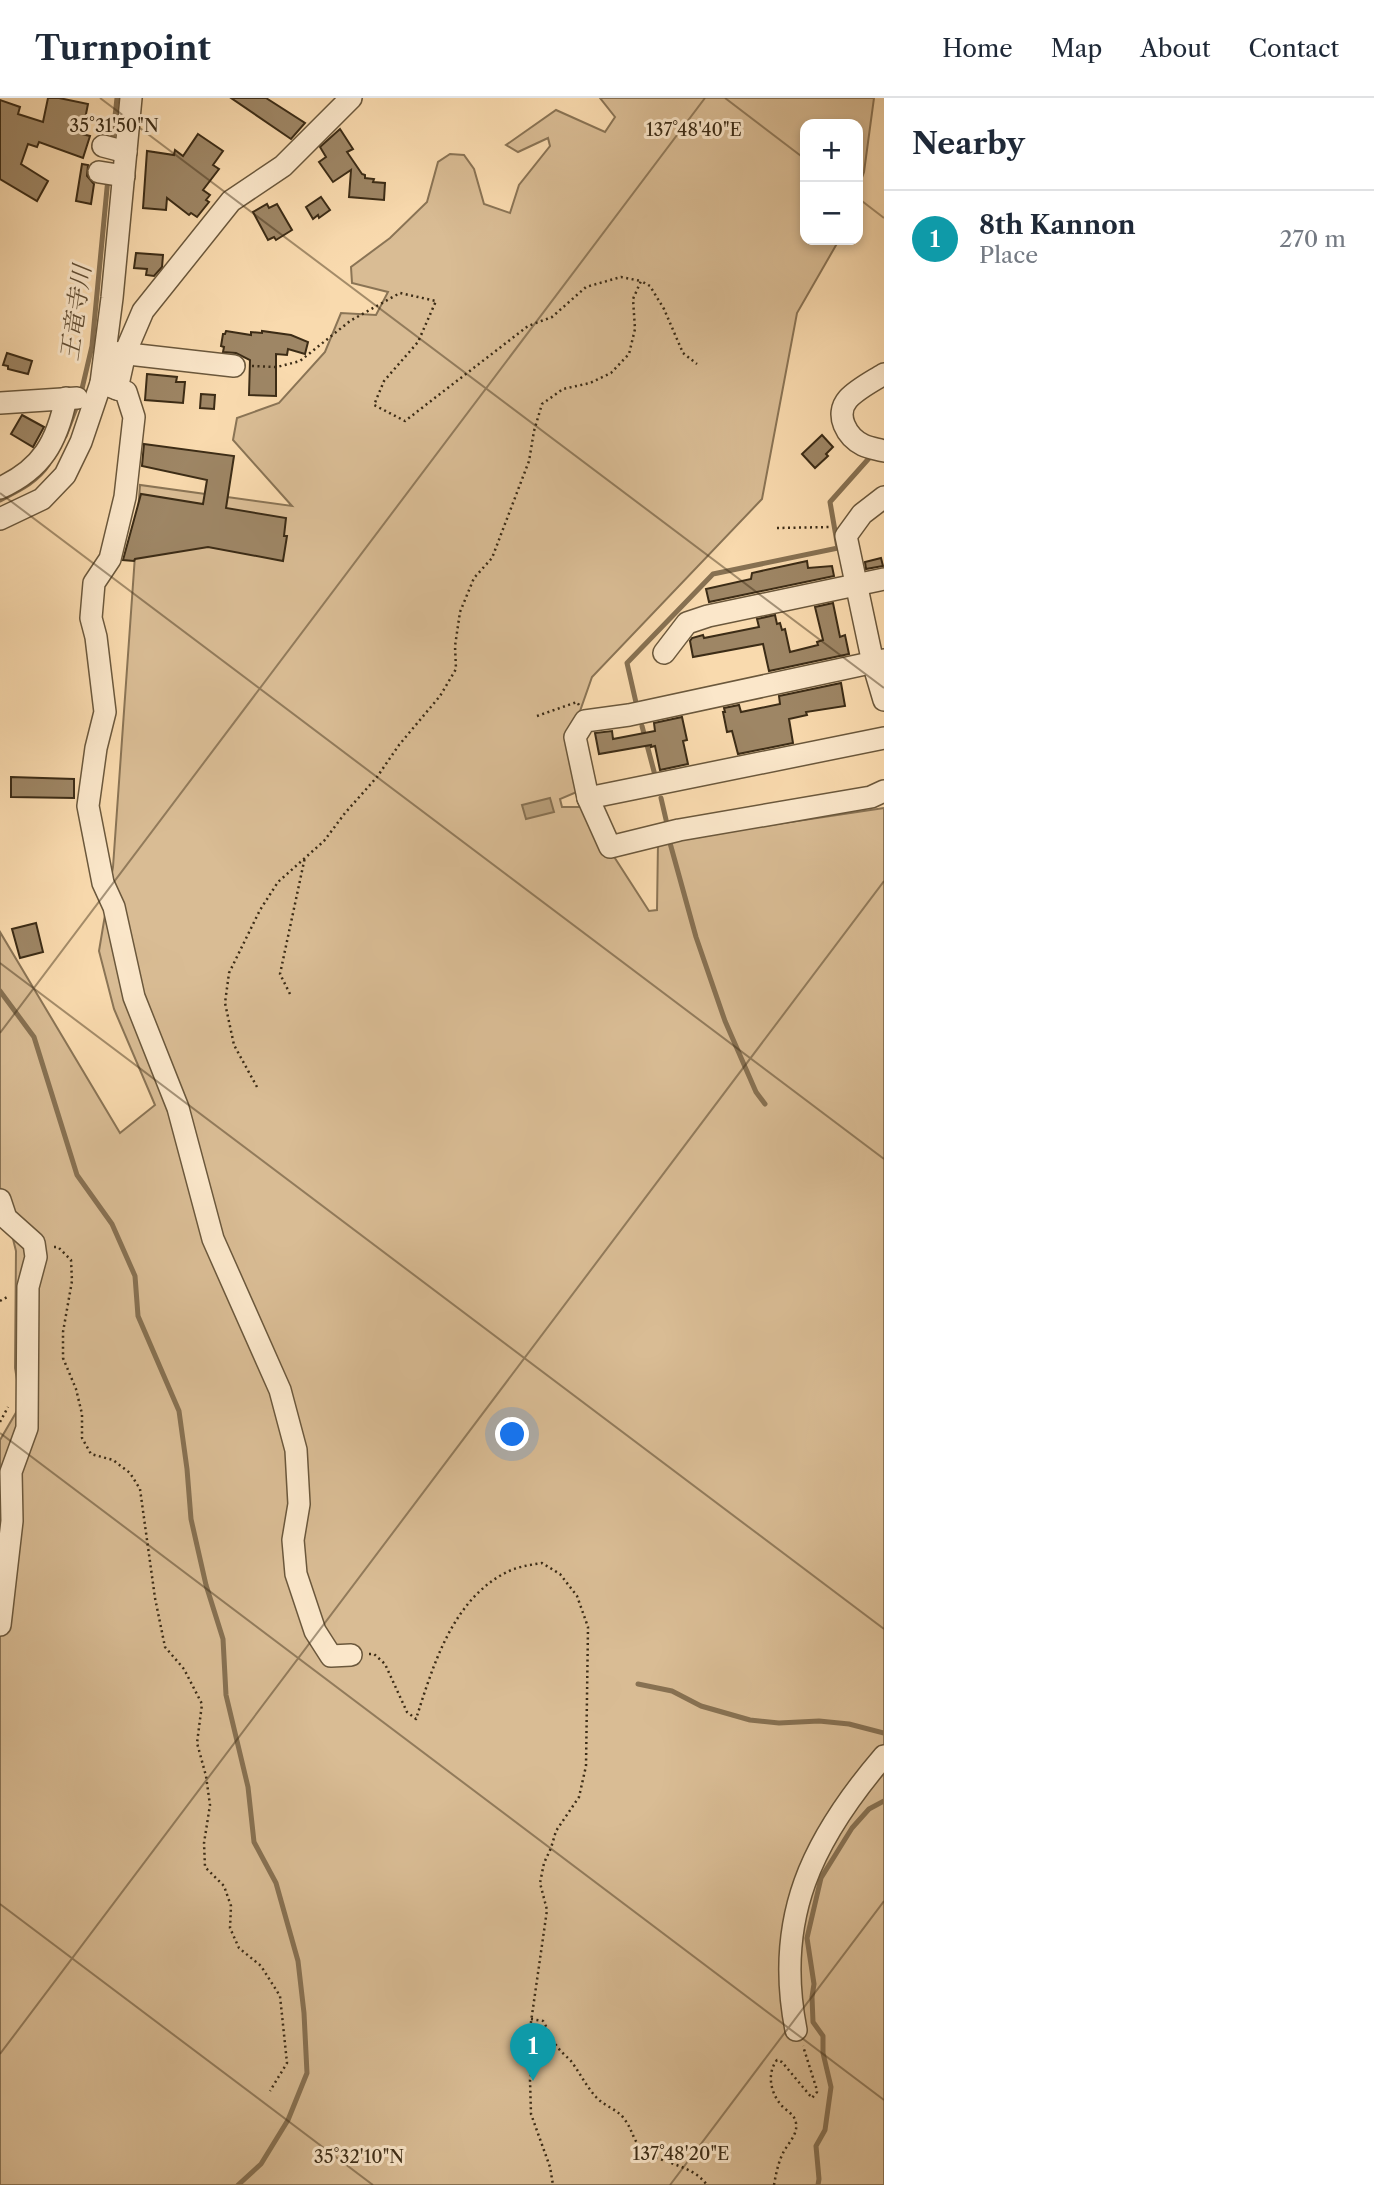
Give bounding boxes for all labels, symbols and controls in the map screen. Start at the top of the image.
text: Turnpoint [35,28,211,69]
text: Home [942,34,1013,63]
text: Map [1051,34,1102,63]
text: About [1140,34,1211,63]
text: Contact [1249,34,1339,63]
text: 35°31'50"N [69,115,159,137]
text: 137°48'40"E [646,119,742,141]
map controls [800,119,863,245]
button: + [800,119,863,182]
text: Nearby [912,125,1025,162]
button: − [800,182,863,245]
text: 8th Kannon [979,209,1136,241]
text: 1 [930,225,940,253]
text: 270 m [1279,225,1346,253]
text: Place [979,241,1038,269]
water label: 王竜寺川 [54,260,97,362]
your location [495,1417,529,1451]
pin: 1 [510,2023,556,2081]
text: 137°48'20"E [633,2143,729,2165]
text: 35°32'10"N [314,2146,404,2168]

